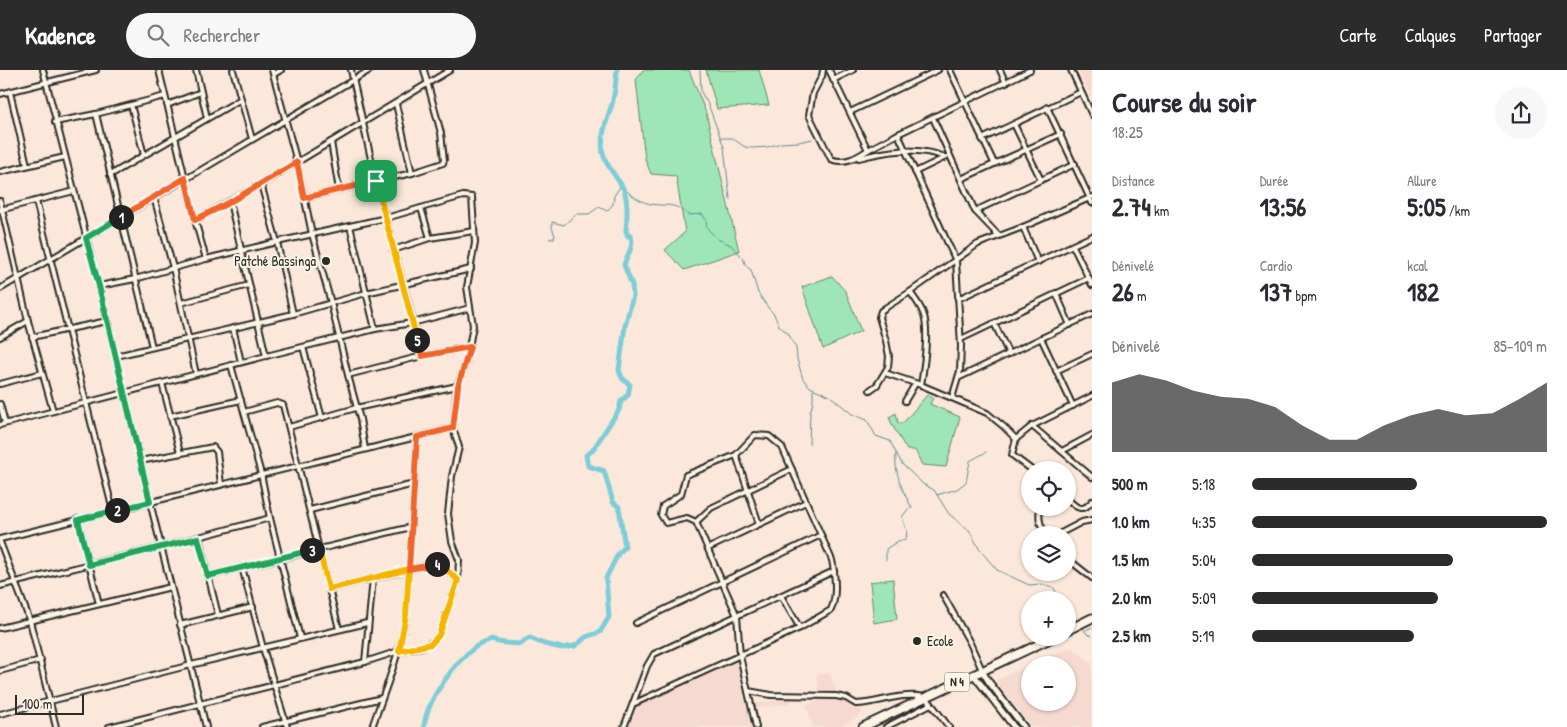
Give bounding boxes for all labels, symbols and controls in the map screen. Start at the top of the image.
search box [126,13,476,58]
text: Kadence [25,19,96,51]
icon: search [144,21,172,49]
text: Rechercher [184,22,260,48]
text: Carte [1339,23,1377,48]
text: Calques [1405,23,1456,48]
text: Partager [1484,23,1542,48]
text: Course du soir [1112,83,1257,121]
button: share [1495,87,1547,139]
text: 18:25 [1112,121,1143,143]
pin [355,160,397,202]
icon: arrive [362,167,390,195]
text: Distance [1112,171,1155,190]
text: Durée [1260,171,1288,190]
text: Allure [1407,171,1437,190]
text: 2.74 [1112,190,1151,224]
text: 13:56 [1260,190,1306,224]
text: 5:05 [1407,190,1445,224]
text: km [1151,201,1169,220]
text: /km [1445,201,1470,220]
pin: 1 [108,204,134,230]
text: 1 [119,208,124,227]
place label: Patché Bassinga [234,251,316,271]
marker: Patché Bassinga [320,255,332,267]
text: Dénivelé [1112,256,1154,275]
text: Cardio [1260,256,1292,275]
text: kcal [1407,256,1428,275]
text: 26 [1112,275,1134,309]
text: 137 [1260,275,1292,309]
text: 182 [1407,275,1439,309]
text: m [1134,286,1146,305]
text: bpm [1292,286,1317,305]
pin: 5 [404,328,430,352]
text: 5 [415,331,420,350]
text: Dénivelé [1112,335,1160,357]
text: 85–109 m [1493,335,1547,357]
map controls [1021,461,1076,711]
button: locate [1021,461,1076,516]
text: 500 m [1112,473,1148,495]
text: 5:18 [1192,473,1215,495]
pin: 2 [104,498,130,522]
text: 2 [114,501,121,520]
text: 1.0 km [1112,511,1150,533]
text: 4:35 [1192,511,1216,533]
button: layers [1021,526,1076,581]
pin: 3 [300,538,324,562]
text: 3 [309,541,316,560]
text: 1.5 km [1112,549,1149,571]
text: 5:04 [1192,549,1216,571]
pin: 4 [424,552,450,576]
text: 4 [435,555,440,574]
text: 2.0 km [1112,587,1151,609]
text: 5:09 [1192,587,1216,609]
button: + [1021,591,1076,646]
text: 2.5 km [1112,625,1151,647]
text: 5:19 [1192,625,1214,647]
place label: Ecole [927,631,954,650]
marker: Ecole [911,635,923,647]
button: − [1021,656,1076,711]
road number: N 4 [944,672,970,692]
scale bar [15,692,84,715]
text: 100 m [22,694,52,713]

